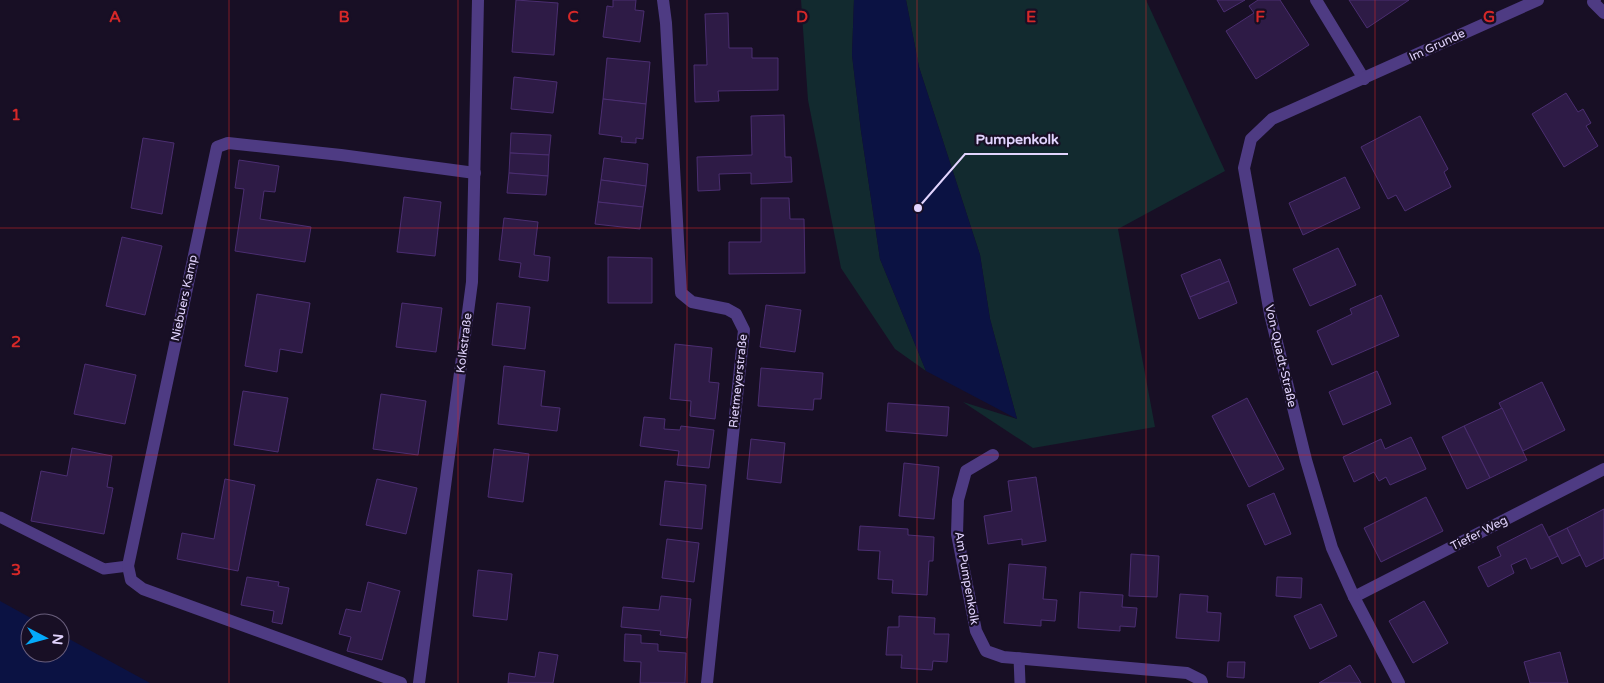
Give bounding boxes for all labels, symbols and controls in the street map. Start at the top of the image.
text: A [109,7,121,27]
text: B [338,7,350,27]
text: C [567,7,579,27]
text: D [796,7,808,27]
text: E [1026,7,1036,27]
text: F [1255,7,1265,27]
text: G [1483,7,1495,27]
street label: Im Grunde [1407,26,1467,64]
text: 1 [11,105,21,125]
callout: Pumpenkolk [965,125,1068,154]
text: Pumpenkolk [975,131,1059,148]
street label: Niebuers Kamp [168,254,200,342]
street label: Von-Quadt-Straße [1262,303,1300,409]
street label: Kolkstraße [453,312,475,374]
text: 2 [11,332,21,352]
street label: Rietmeyerstraße [726,333,750,429]
street label: Tiefer Weg [1448,513,1510,553]
street label: Am Pumpenkolk [952,530,982,626]
text: 3 [11,560,21,580]
north arrow [20,613,70,663]
text: N [48,633,66,646]

